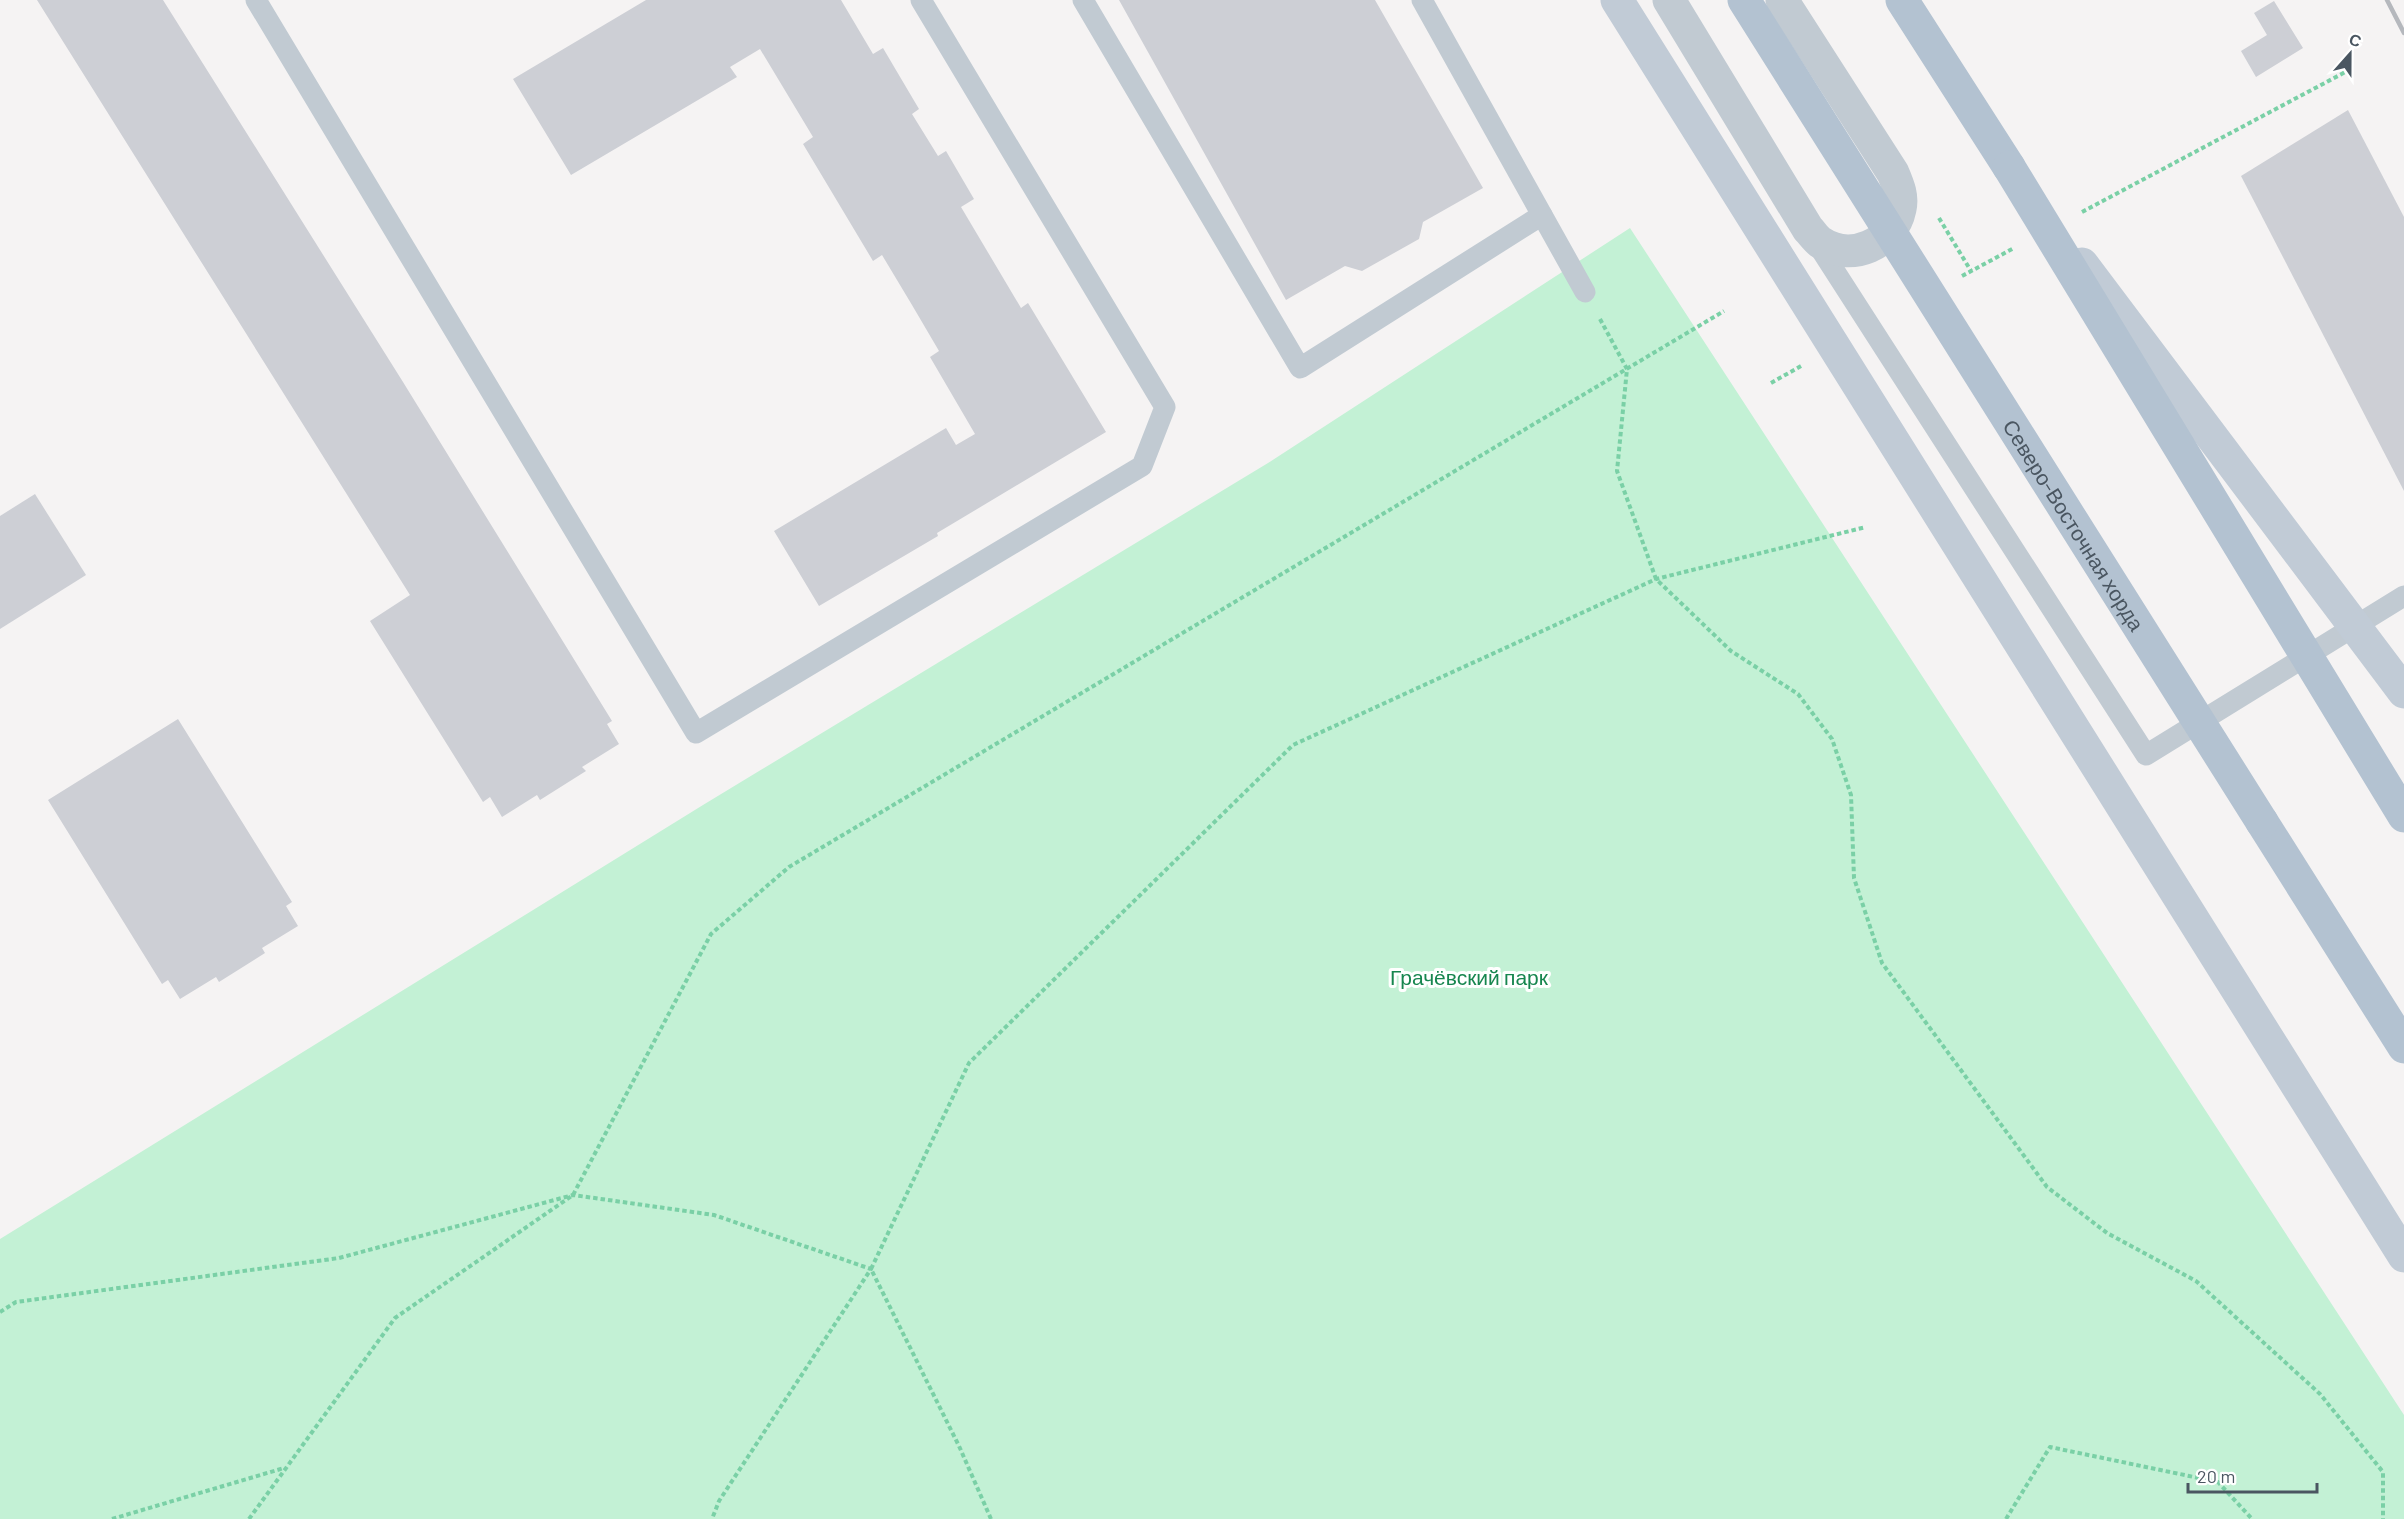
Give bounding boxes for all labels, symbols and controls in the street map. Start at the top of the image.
north arrow [2320,24,2380,84]
text: С [2347,29,2365,51]
street label: Северо-Восточная хорда [1999,414,2151,635]
park label: Грачёвский парк [1390,964,1549,989]
scale bar [2188,1456,2317,1494]
text: 20 m [2197,1465,2235,1487]

